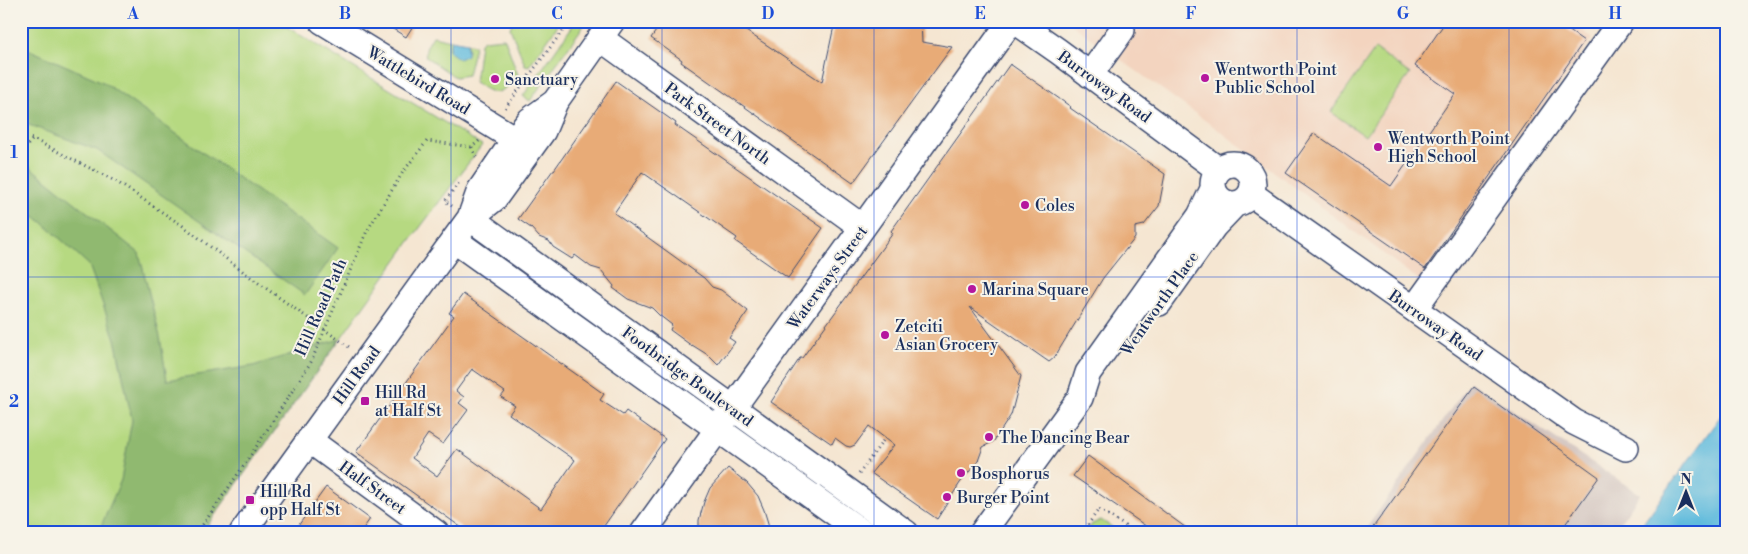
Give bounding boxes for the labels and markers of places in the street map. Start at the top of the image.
place label: Wentworth Point Public School [1214,60,1337,98]
place label: Sanctuary [505,70,578,90]
marker: Wentworth Point Public School [1199,72,1211,84]
marker: Sanctuary [489,73,501,85]
place label: Wentworth Point High School [1387,129,1510,167]
marker: Wentworth Point High School [1372,141,1384,153]
place label: Coles [1035,196,1075,216]
marker: Coles [1019,199,1031,211]
place label: Marina Square [982,280,1089,300]
marker: Marina Square [966,283,978,295]
place label: Zetciti Asian Grocery [894,317,998,355]
marker: Zetciti Asian Grocery [879,329,891,341]
place label: Hill Rd at Half St [375,383,442,421]
marker: Hill Rd at Half St [359,395,371,407]
place label: The Dancing Bear [999,428,1130,448]
marker: The Dancing Bear [983,431,995,443]
place label: Bosphorus [970,464,1050,484]
marker: Bosphorus [955,467,967,479]
place label: Hill Rd opp Half St [260,482,341,520]
place label: Burger Point [956,488,1050,508]
marker: Burger Point [941,491,953,503]
marker: Hill Rd opp Half St [244,494,256,506]

